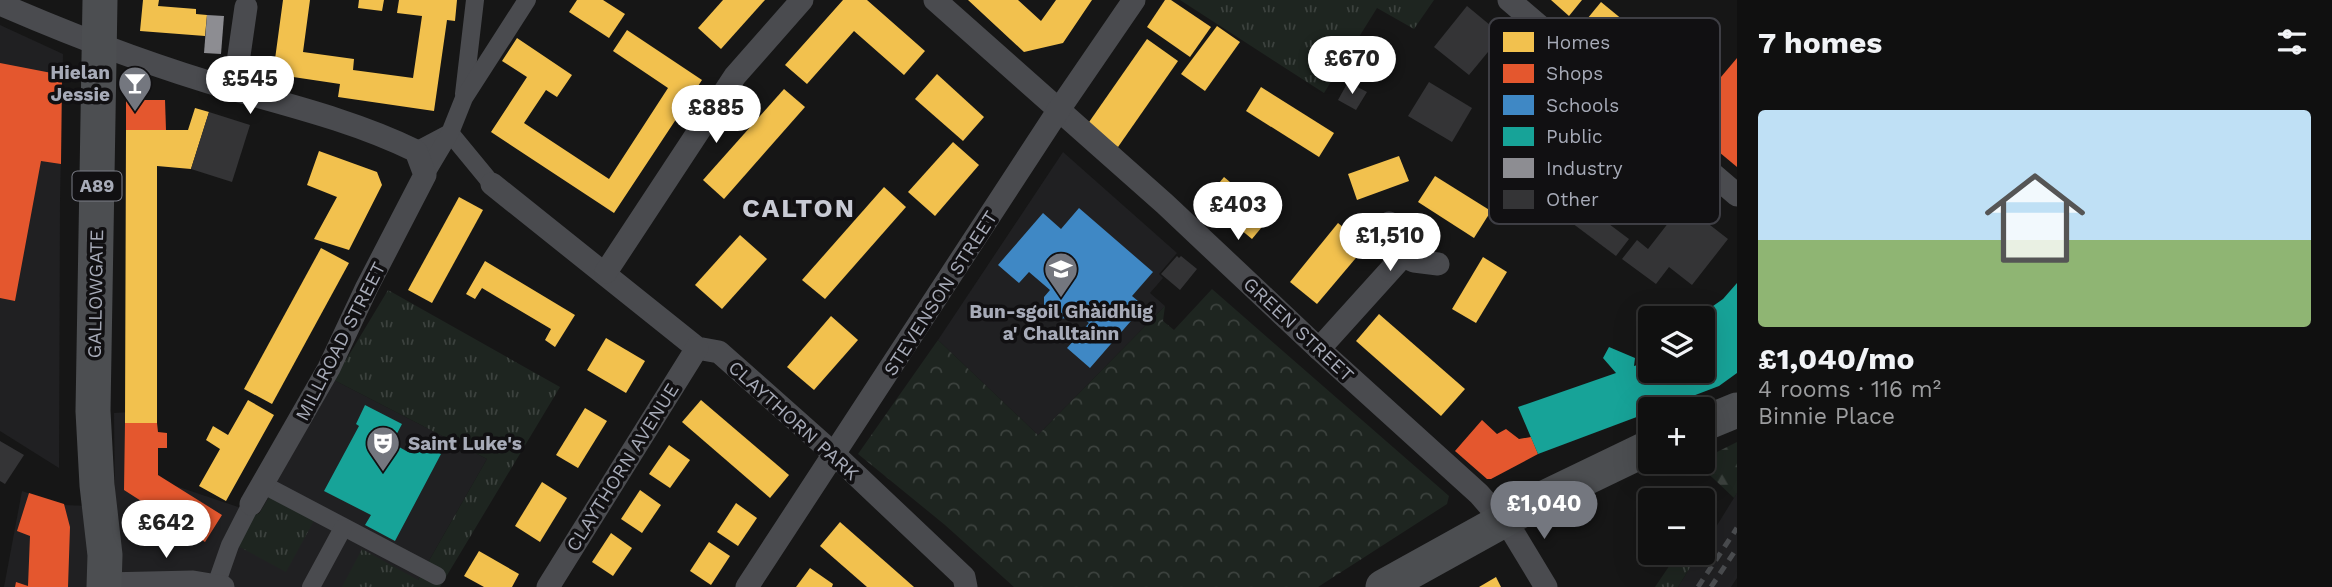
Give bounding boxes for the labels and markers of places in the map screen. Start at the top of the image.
pin: £670 [1311,36,1393,96]
pin: £545 [209,57,291,116]
place label: Hielan Jessie [50,61,110,106]
bar icon: Hielan Jessie [116,64,154,113]
pin: £885 [675,86,757,145]
pin: £403 [1197,182,1279,242]
pin: £1,510 [1333,214,1447,273]
school or university icon: Bun-sgoil Ghàidhlig a' Challtainn [1042,250,1080,299]
place label: Bun-sgoil Ghàidhlig a' Challtainn [969,300,1153,345]
theatre icon: Saint Luke's [364,424,402,473]
place label: Saint Luke's [408,432,522,455]
pin: £1,040 [1487,482,1601,541]
pin: £642 [125,500,207,560]

